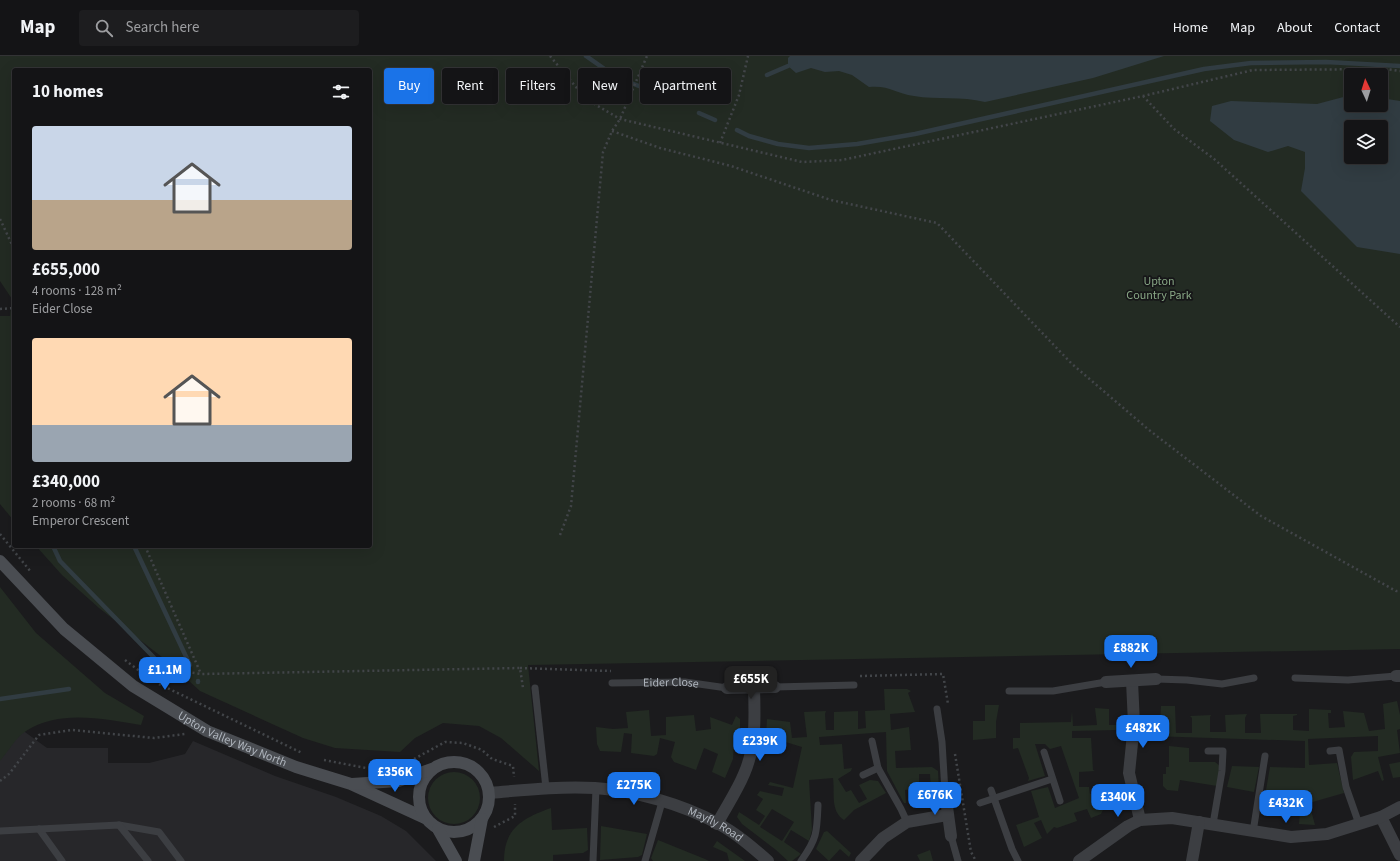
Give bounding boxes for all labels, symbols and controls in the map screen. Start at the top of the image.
search box [79,10,359,46]
text: Map [20,14,55,41]
icon: search [93,17,115,39]
text: Search here [125,17,199,38]
text: Home [1173,18,1208,38]
text: Map [1230,18,1255,38]
text: About [1277,18,1312,38]
text: Contact [1334,18,1380,38]
chip: Buy [384,68,434,104]
chip: Rent [442,68,498,104]
chip: Filters [506,68,570,104]
chip: New [578,68,632,104]
chip: Apartment [640,68,731,104]
north arrow [1344,68,1388,112]
map controls [1344,68,1388,164]
text: 10 homes [32,80,103,104]
icon: filters [330,81,352,103]
button: layers [1344,120,1388,164]
icon: home [156,152,228,224]
text: £655,000 [32,258,100,282]
park label: Upton Country Park [1126,273,1192,304]
text: 4 rooms · 128 m² [32,282,122,300]
text: Eider Close [32,300,92,318]
icon: home [156,364,228,436]
text: £340,000 [32,470,100,494]
text: 2 rooms · 68 m² [32,494,115,512]
text: Emperor Crescent [32,512,129,530]
pin: £882K [1103,635,1159,669]
text: £882K [1113,639,1149,657]
pin: £1.1M [137,657,193,691]
text: £1.1M [148,661,182,679]
pin: £655K [723,666,779,700]
text: £655K [733,670,769,688]
street label: Eider Close [643,674,700,693]
street label: Upton Valley Way North [175,707,289,771]
pin: £482K [1115,715,1171,749]
text: £482K [1125,719,1161,737]
pin: £239K [732,728,788,762]
text: £239K [742,732,778,750]
pin: £356K [367,759,423,793]
text: £356K [377,763,413,781]
pin: £275K [606,772,662,806]
text: £275K [616,776,652,794]
pin: £676K [907,782,963,816]
pin: £340K [1090,784,1146,818]
text: £676K [917,786,953,804]
text: £340K [1100,788,1136,806]
pin: £432K [1258,790,1314,824]
text: £432K [1268,794,1304,812]
street label: Mayfly Road [685,803,746,846]

